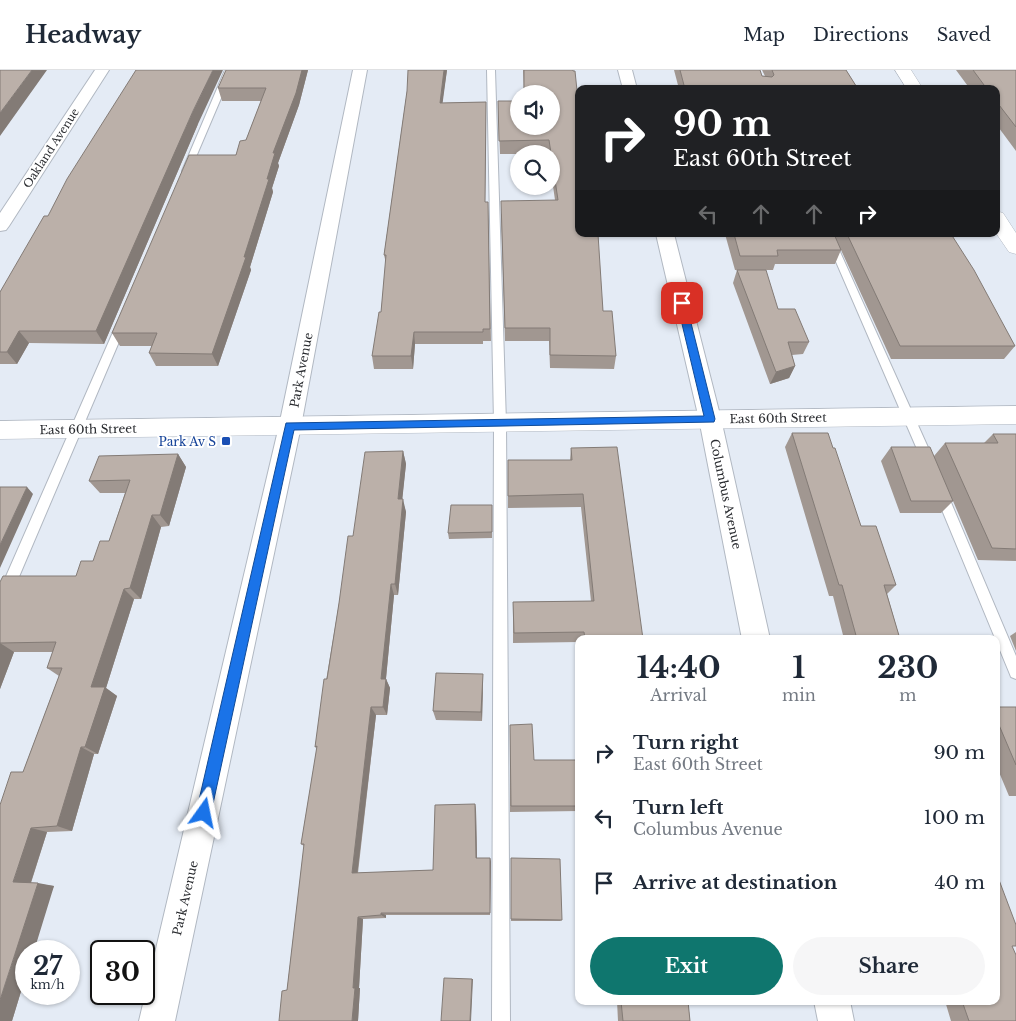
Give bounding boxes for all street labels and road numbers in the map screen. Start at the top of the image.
street label: Oakland Avenue [20,105,82,191]
street label: Park Avenue [286,331,316,409]
street label: East 60th Street [729,410,827,426]
street label: East 60th Street [39,421,137,437]
street label: Columbus Avenue [707,438,745,551]
street label: Park Avenue [169,859,201,937]

